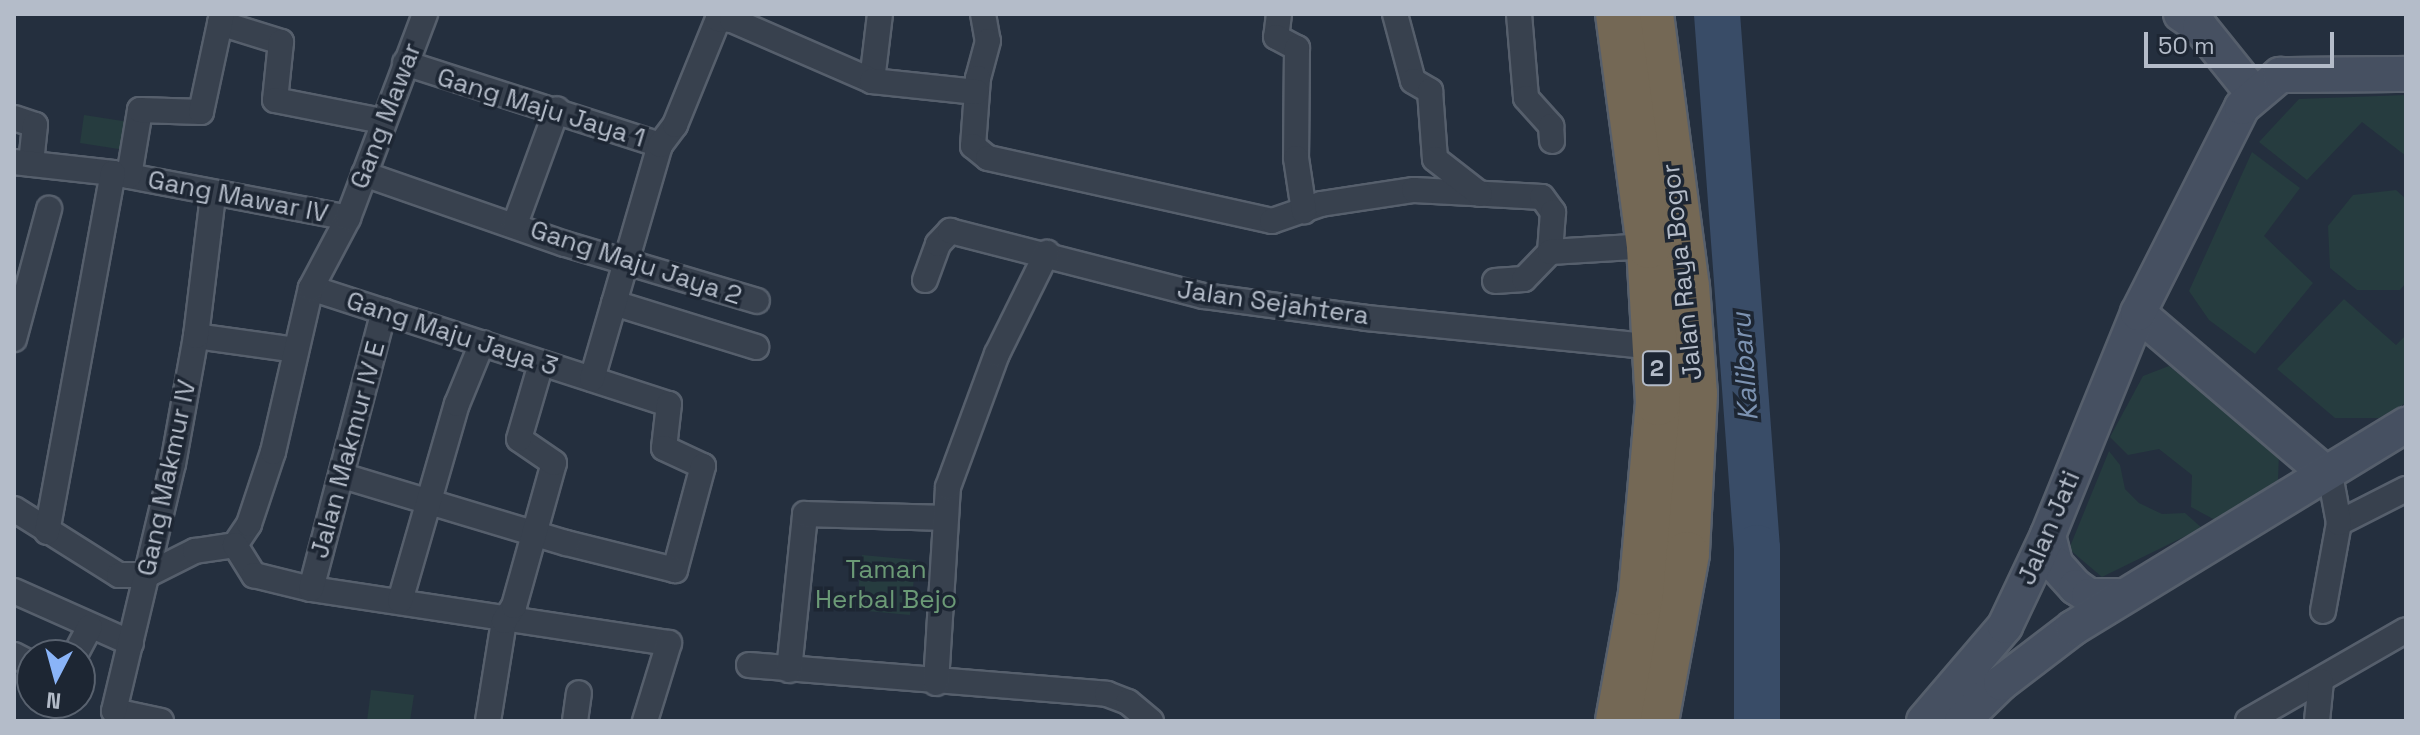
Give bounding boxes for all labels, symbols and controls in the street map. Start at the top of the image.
scale bar [2148,16,2338,66]
text: 50 m [2158,30,2215,61]
street label: Gang Mawar [344,39,428,193]
street label: Gang Maju Jaya 1 [433,62,649,154]
street label: Jalan Raya Bogor [1655,162,1709,382]
street label: Gang Mawar IV [145,164,331,230]
street label: Gang Maju Jaya 2 [526,214,746,312]
street label: Jalan Sejahtera [1175,274,1371,332]
street label: Gang Maju Jaya 3 [342,285,562,383]
water label: Kalibaru [1723,312,1765,422]
street label: Jalan Makmur IV E [304,338,392,562]
road number: 2 [1641,348,1673,388]
street label: Gang Makmur IV [131,377,203,579]
street label: Jalan Jati [2011,466,2087,590]
park label: Taman Herbal Bejo [815,554,957,616]
north arrow [16,639,96,719]
text: N [45,686,62,716]

